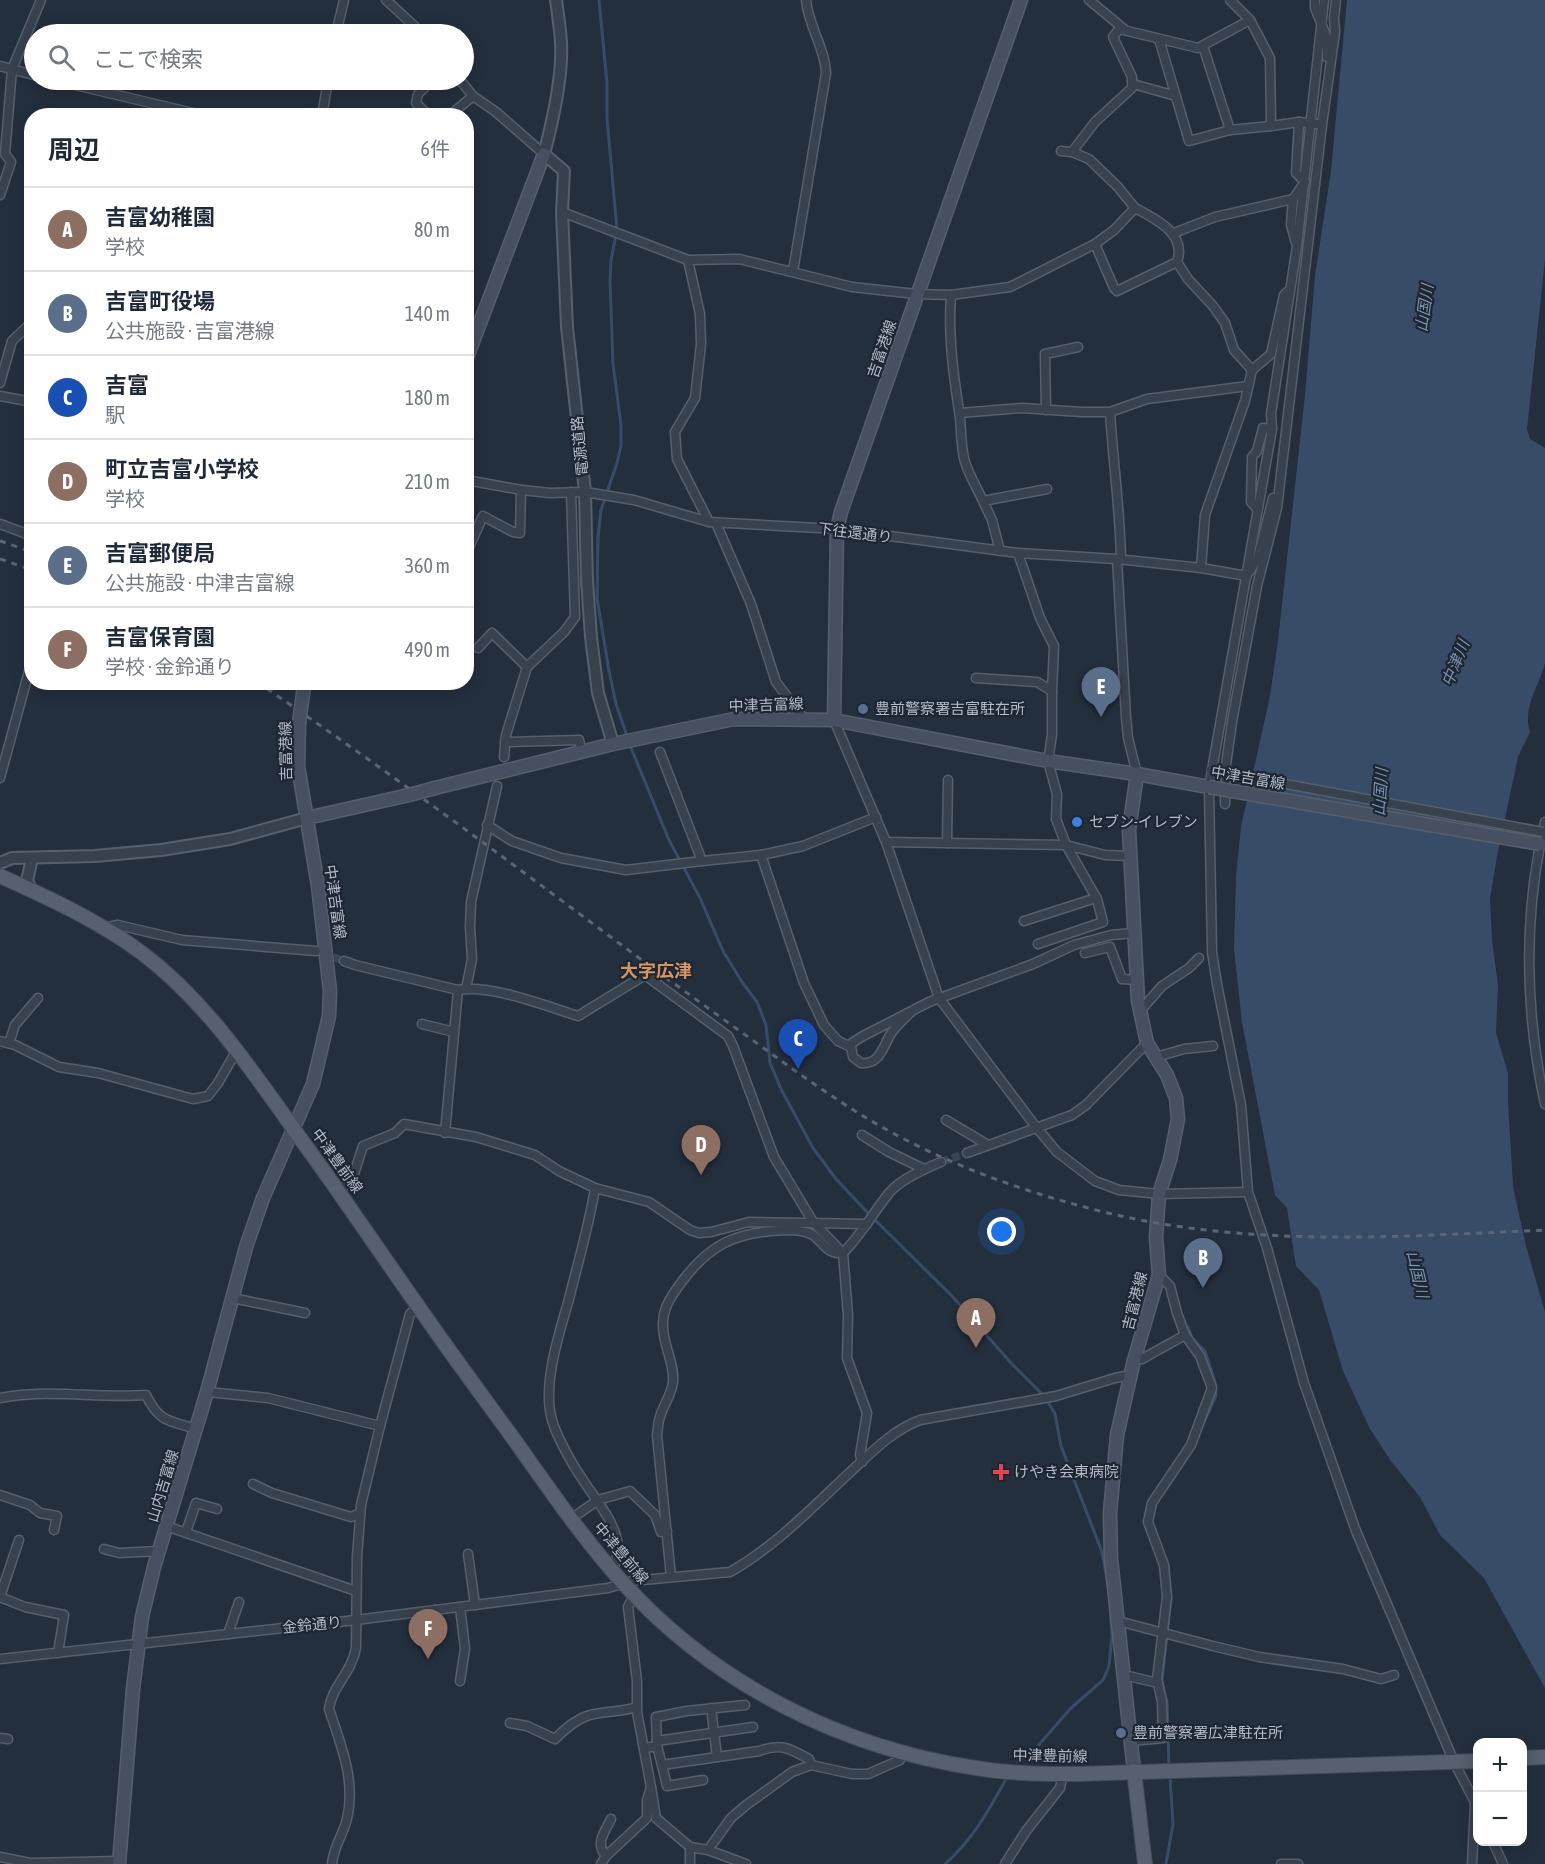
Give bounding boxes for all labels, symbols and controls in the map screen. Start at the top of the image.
search box [24,24,474,90]
icon: search [45,41,78,74]
text: ここで検索 [93,46,203,72]
text: 周辺 [48,135,100,165]
text: 6件 [421,137,450,160]
text: 吉富幼稚園 [105,204,215,230]
text: A [63,218,72,241]
text: 80 m [414,218,450,241]
text: 学校 [105,235,145,258]
water label: 山国川 [1412,281,1437,333]
text: 吉富町役場 [105,288,215,314]
text: B [63,302,72,325]
text: 140 m [405,302,450,325]
street label: 吉富港線 [864,318,899,380]
text: 公共施設 · 吉富港線 [105,319,275,342]
text: 吉富 [105,372,149,398]
text: C [63,386,72,409]
text: 180 m [405,386,450,409]
text: 駅 [105,403,125,426]
street label: 電源道路 [568,415,591,477]
text: 町立吉富小学校 [105,456,259,482]
text: D [62,470,73,493]
text: 210 m [405,470,450,493]
text: 学校 [105,487,145,510]
street label: 下往還通り [817,519,893,546]
text: 吉富郵便局 [105,540,215,566]
text: E [63,554,72,577]
text: 360 m [405,554,450,577]
text: 公共施設 · 中津吉富線 [105,571,295,594]
text: 吉富保育園 [105,624,215,650]
water label: 中津川 [1438,636,1473,689]
text: F [63,638,72,661]
text: 490 m [405,638,450,661]
text: 学校 · 金鈴通り [105,655,235,678]
pin: E [1082,668,1120,717]
street label: 中津吉富線 [728,695,804,714]
place label: 豊前警察署吉富駐在所 [875,700,1025,717]
marker: 豊前警察署吉富駐在所 [856,702,870,716]
street label: 吉富港線 [276,721,295,781]
street label: 中津吉富線 [1210,763,1287,792]
water label: 山国川 [1369,765,1391,817]
place label: セブン-イレブン [1089,813,1198,830]
marker: セブン-イレブン [1070,815,1084,829]
street label: 中津吉富線 [322,864,349,940]
district label: 大字広津 [620,960,692,981]
pin: C [778,1020,818,1069]
street label: 中津豊前線 [308,1125,366,1196]
pin: D [682,1126,720,1175]
your location [987,1217,1016,1246]
pin: B [1184,1238,1222,1288]
water label: 山国川 [1404,1249,1433,1301]
street label: 吉富港線 [1119,1270,1150,1332]
pin: A [956,1298,996,1348]
street label: 山内吉富線 [143,1447,182,1524]
marker: けやき会東病院 [992,1463,1010,1481]
place label: けやき会東病院 [1014,1463,1119,1480]
street label: 中津豊前線 [591,1518,652,1587]
pin: F [408,1610,448,1659]
street label: 金鈴通り [281,1613,343,1636]
place label: 豊前警察署広津駐在所 [1133,1724,1283,1741]
marker: 豊前警察署広津駐在所 [1114,1726,1128,1740]
map controls [1473,1738,1527,1846]
button: + [1473,1738,1527,1792]
street label: 中津豊前線 [1012,1746,1088,1765]
button: − [1473,1792,1527,1846]

